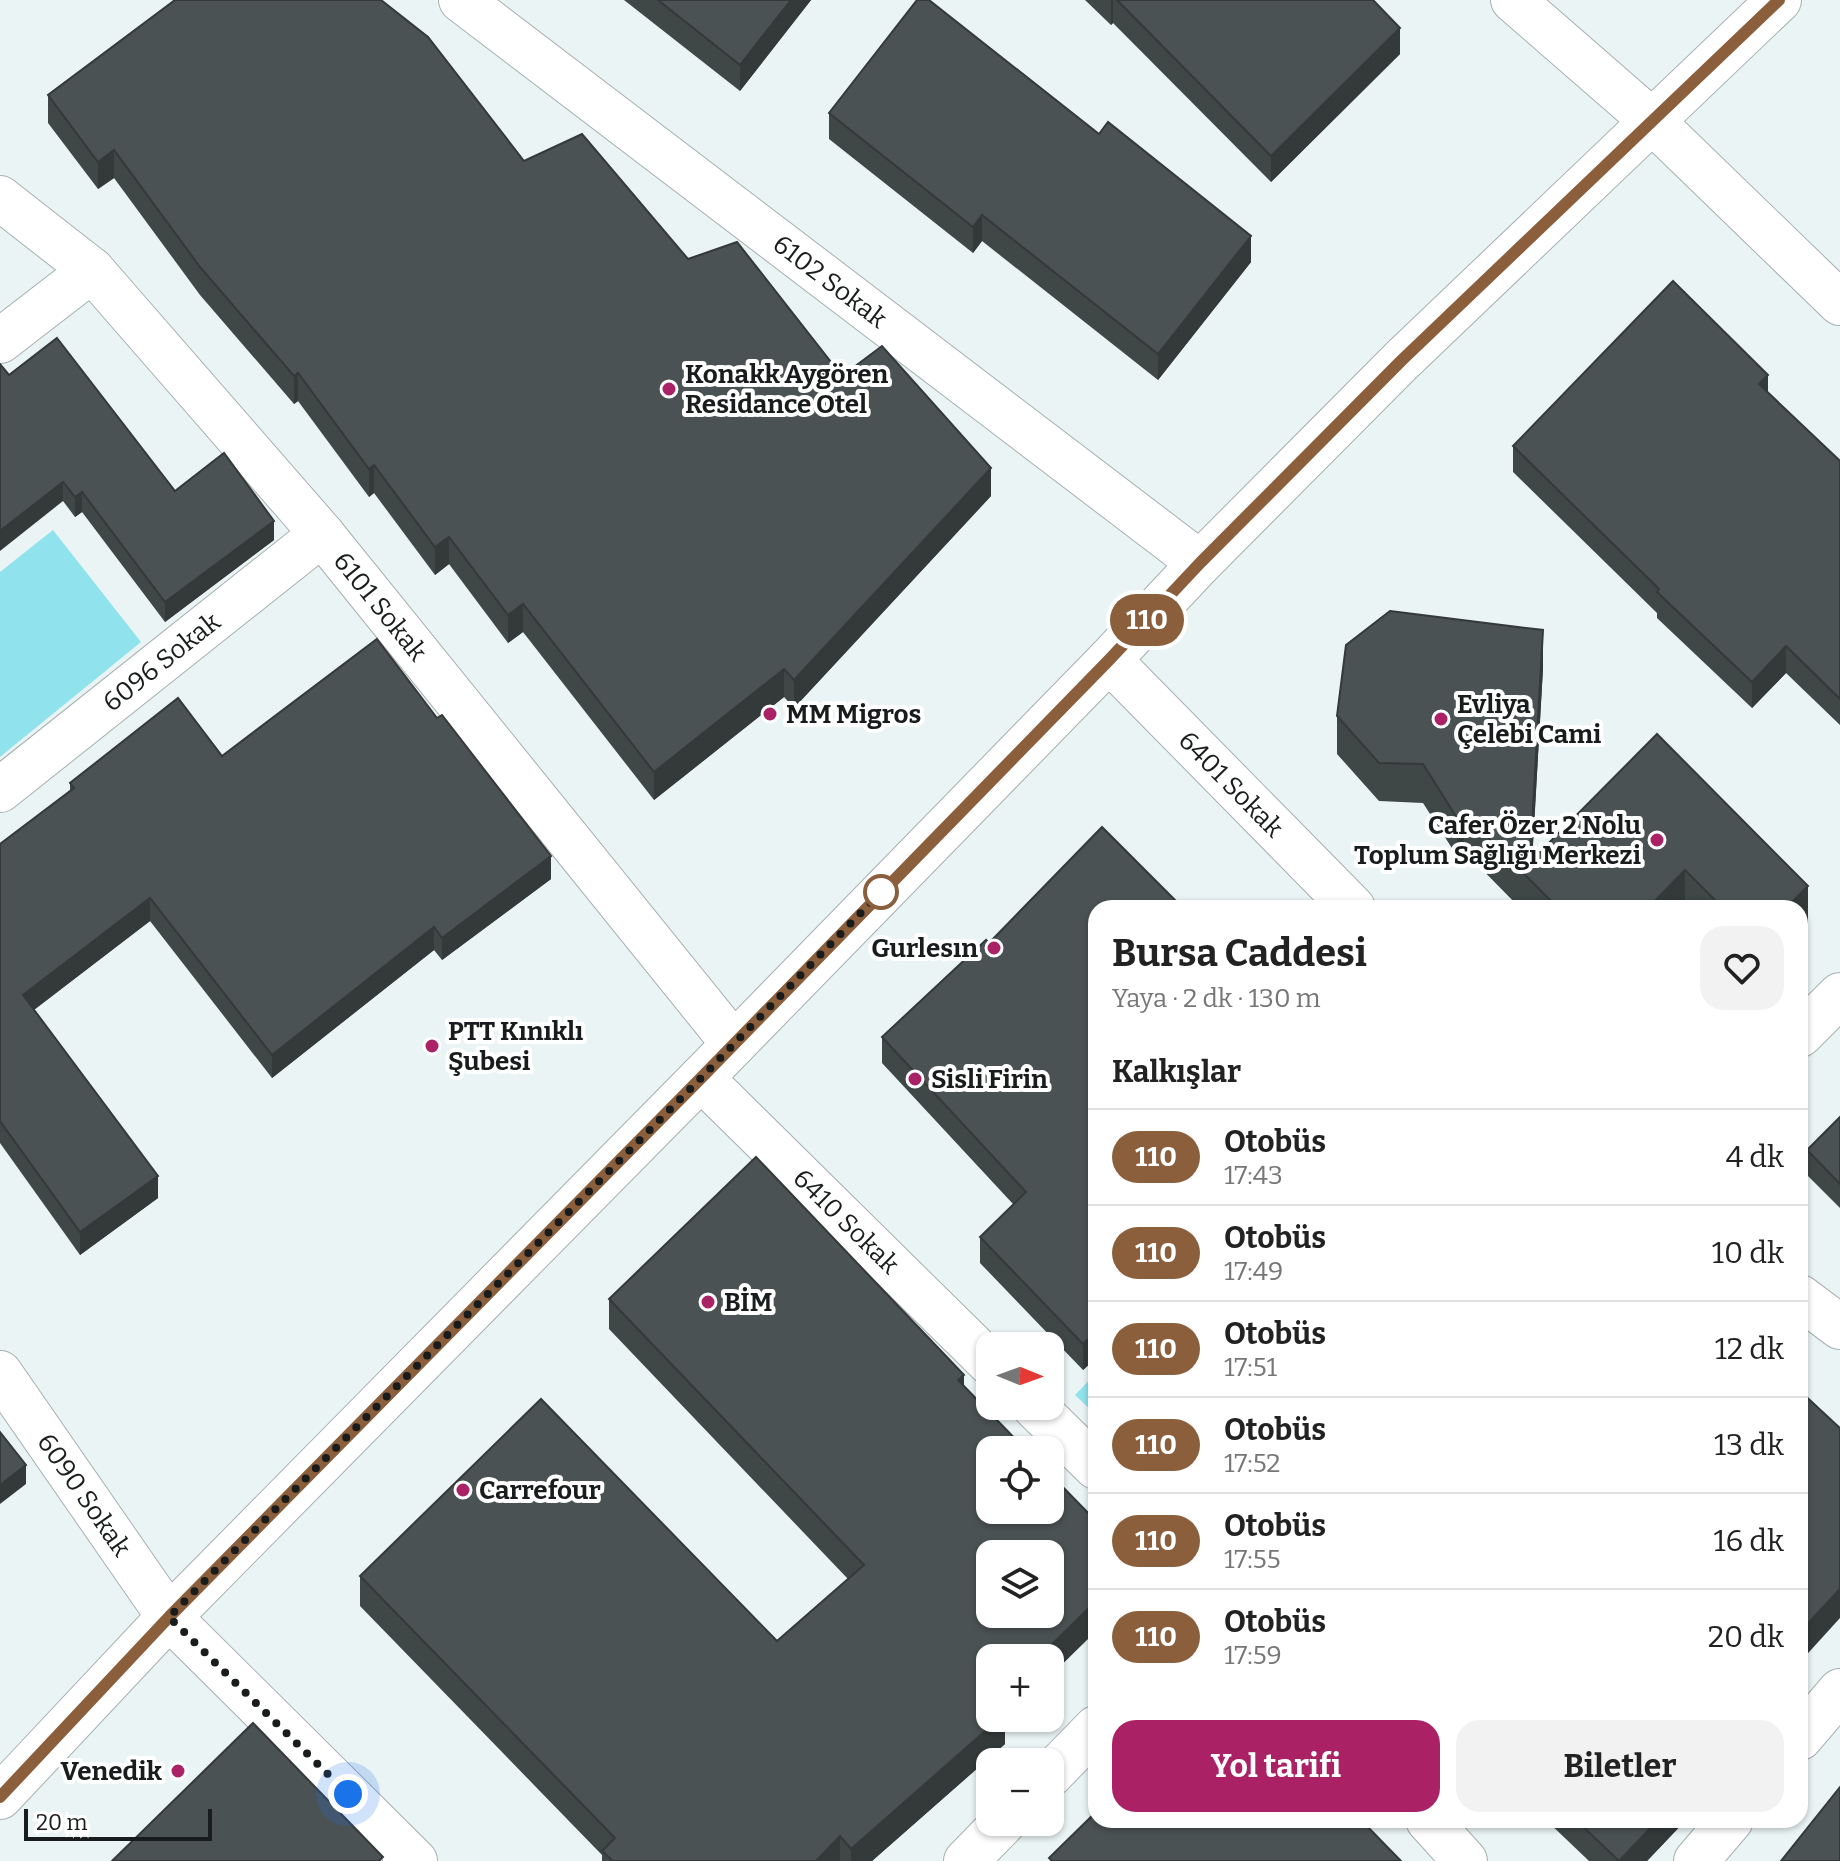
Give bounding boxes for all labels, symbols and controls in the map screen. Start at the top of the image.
street label: 6102 Sokak [767,228,893,335]
place label: Konakk Aygören Residance Otel [685,359,889,420]
marker: Konakk Aygören Residance Otel [660,380,678,398]
street label: 6101 Sokak [327,546,434,667]
line badge: 110 [1101,594,1193,646]
text: 110 [1126,603,1168,636]
street label: 6096 Sokak [96,606,226,718]
place label: Evliya Çelebi Cami [1457,689,1601,750]
place label: MM Migros [786,699,921,730]
marker: MM Migros [761,705,779,723]
marker: Evliya Çelebi Cami [1432,710,1450,728]
street label: 6401 Sokak [1172,725,1290,844]
place label: Cafer Özer 2 Nolu Toplum Sağlığı Merkezi [1354,810,1641,871]
marker: Cafer Özer 2 Nolu Toplum Sağlığı Merkezi [1648,831,1666,849]
unlabelled marker [864,875,898,909]
button: heart [1700,926,1784,1010]
text: Bursa Caddesi [1112,930,1367,976]
place label: Gurlesın [871,933,978,964]
marker: Gurlesın [985,939,1003,957]
text: Yaya · 2 dk · 130 m [1112,983,1321,1014]
place label: PTT Kınıklı Şubesi [448,1016,583,1077]
marker: PTT Kınıklı Şubesi [423,1037,441,1055]
text: Kalkışlar [1112,1054,1241,1090]
place label: Sisli Firin [931,1064,1048,1095]
marker: Sisli Firin [906,1070,924,1088]
text: Otobüs [1224,1124,1326,1160]
text: 4 dk [1726,1139,1784,1175]
text: 110 [1135,1140,1177,1173]
text: 17:43 [1224,1160,1283,1191]
street label: 6410 Sokak [787,1162,906,1280]
text: Otobüs [1224,1220,1326,1256]
text: 10 dk [1712,1235,1784,1271]
text: 110 [1135,1236,1177,1269]
text: 17:49 [1224,1256,1283,1287]
place label: BİM [724,1287,772,1318]
marker: BİM [699,1293,717,1311]
text: Otobüs [1224,1316,1326,1352]
text: 12 dk [1715,1331,1784,1367]
north arrow [976,1332,1064,1420]
map controls [976,1332,1064,1836]
text: 110 [1135,1332,1177,1365]
text: 17:51 [1224,1352,1277,1383]
text: Otobüs [1224,1412,1326,1448]
street label: 6090 Sokak [31,1427,138,1562]
text: 13 dk [1714,1427,1784,1463]
text: 110 [1135,1428,1177,1461]
button: locate [976,1436,1064,1524]
text: 17:52 [1224,1448,1280,1479]
place label: Carrefour [479,1475,601,1506]
marker: Carrefour [454,1481,472,1499]
text: Otobüs [1224,1508,1326,1544]
text: 16 dk [1713,1523,1784,1559]
text: 110 [1135,1524,1177,1557]
button: layers [976,1540,1064,1628]
text: 17:55 [1224,1544,1281,1575]
text: Otobüs [1224,1604,1326,1640]
text: 20 dk [1708,1619,1784,1655]
text: 110 [1135,1620,1177,1653]
text: 17:59 [1224,1640,1282,1671]
button: + [976,1644,1064,1732]
button: Yol tarifi [1112,1720,1440,1812]
button: Biletler [1456,1720,1784,1812]
button: − [976,1748,1064,1836]
place label: Venedik [61,1756,163,1787]
marker: Venedik [169,1762,187,1780]
your location [328,1774,368,1814]
scale bar [24,1805,212,1841]
text: 20 m [36,1809,87,1836]

